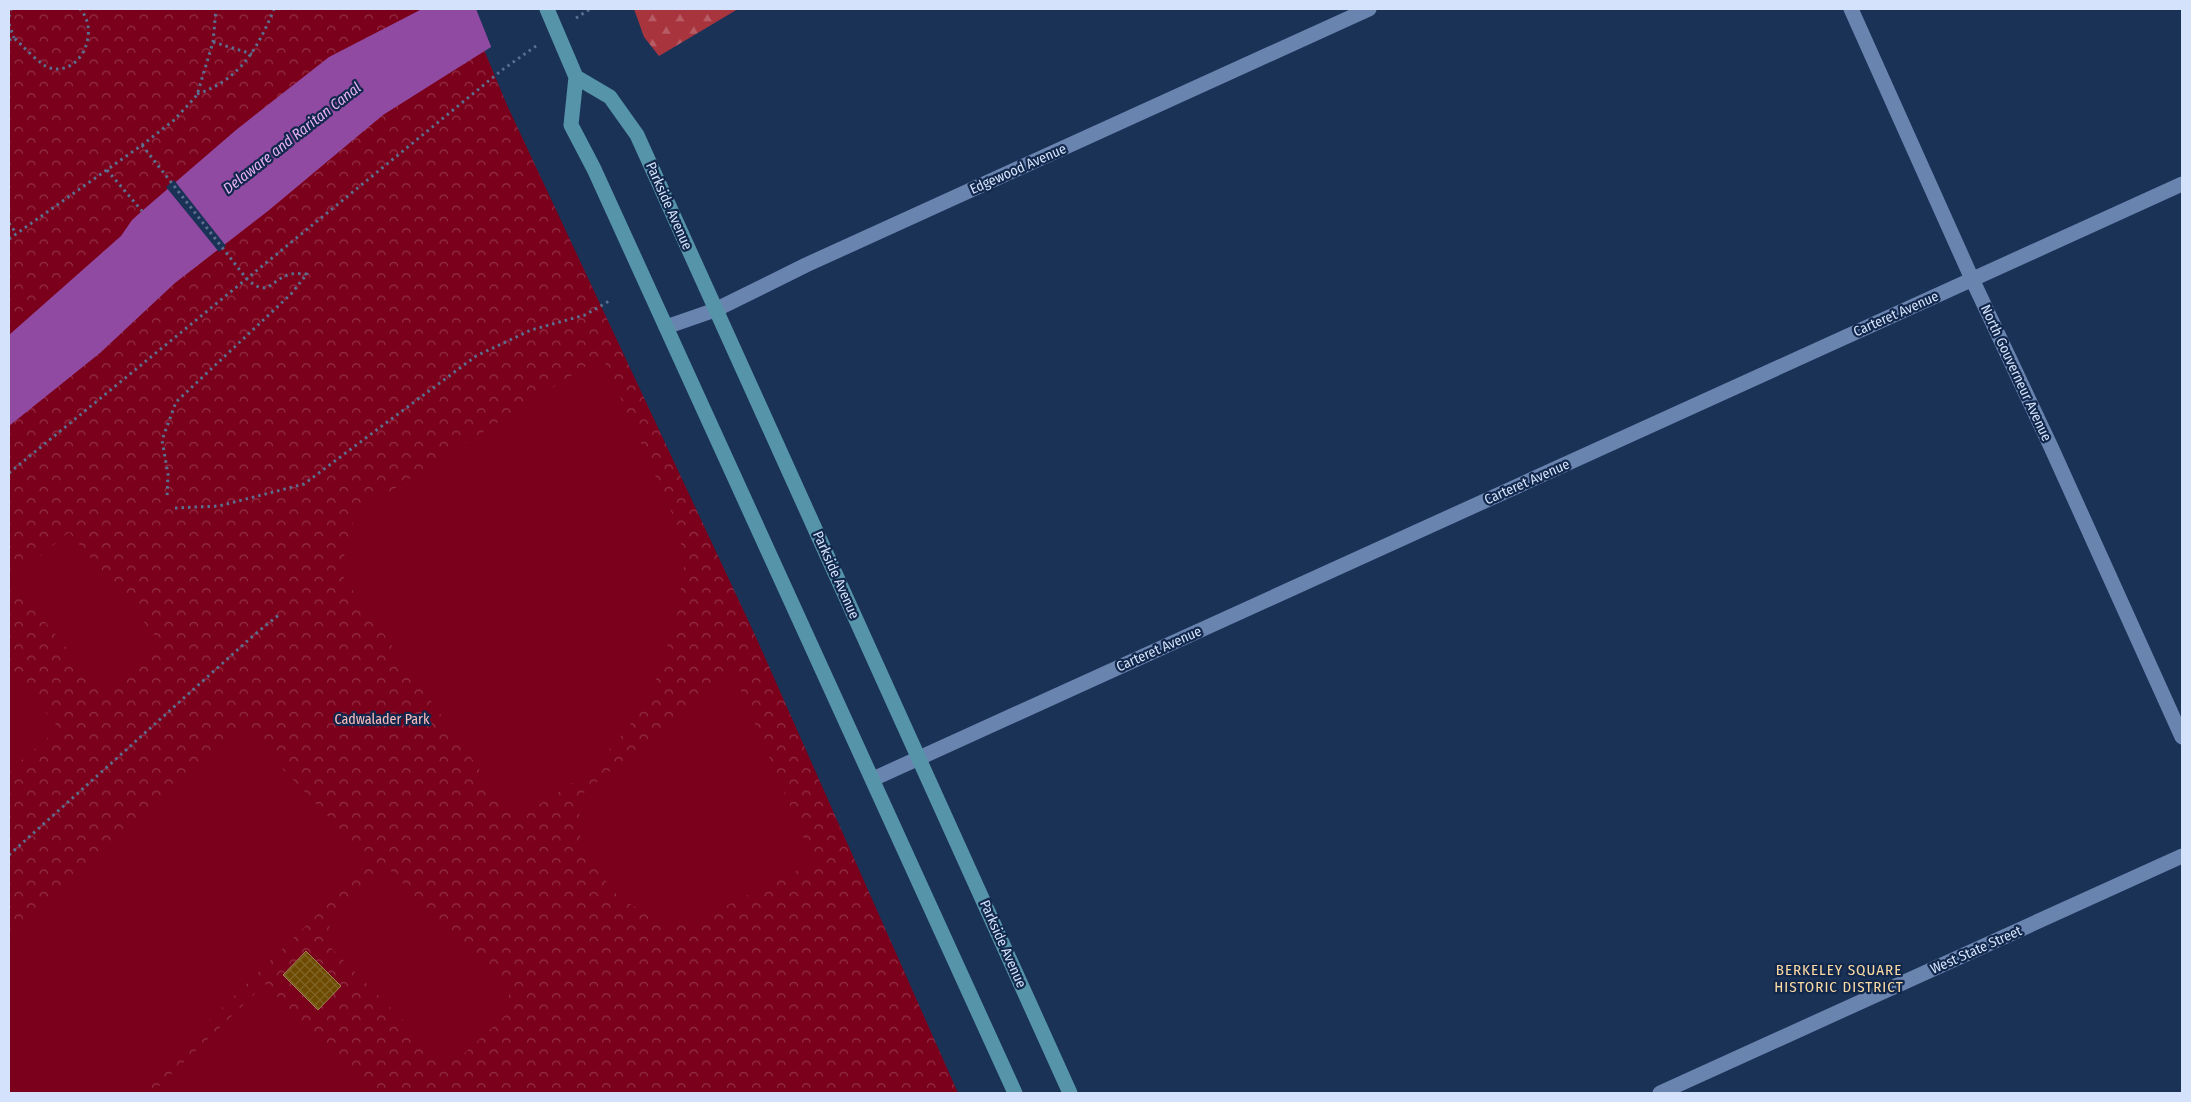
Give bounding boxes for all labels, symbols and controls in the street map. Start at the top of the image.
water label: Delaware and Raritan Canal [219,78,365,198]
street label: Edgewood Avenue [967,140,1069,198]
street label: Parkside Avenue [642,160,696,253]
street label: Carteret Avenue [1851,288,1941,340]
street label: North Gouverneur Avenue [1977,302,2055,444]
street label: Carteret Avenue [1482,456,1572,508]
street label: Parkside Avenue [809,529,863,622]
street label: Carteret Avenue [1114,623,1204,675]
park label: Cadwalader Park [335,711,430,728]
street label: Parkside Avenue [976,898,1030,991]
street label: West State Street [1928,922,2025,978]
district label: BERKELEY SQUARE HISTORIC DISTRICT [1774,961,1904,996]

